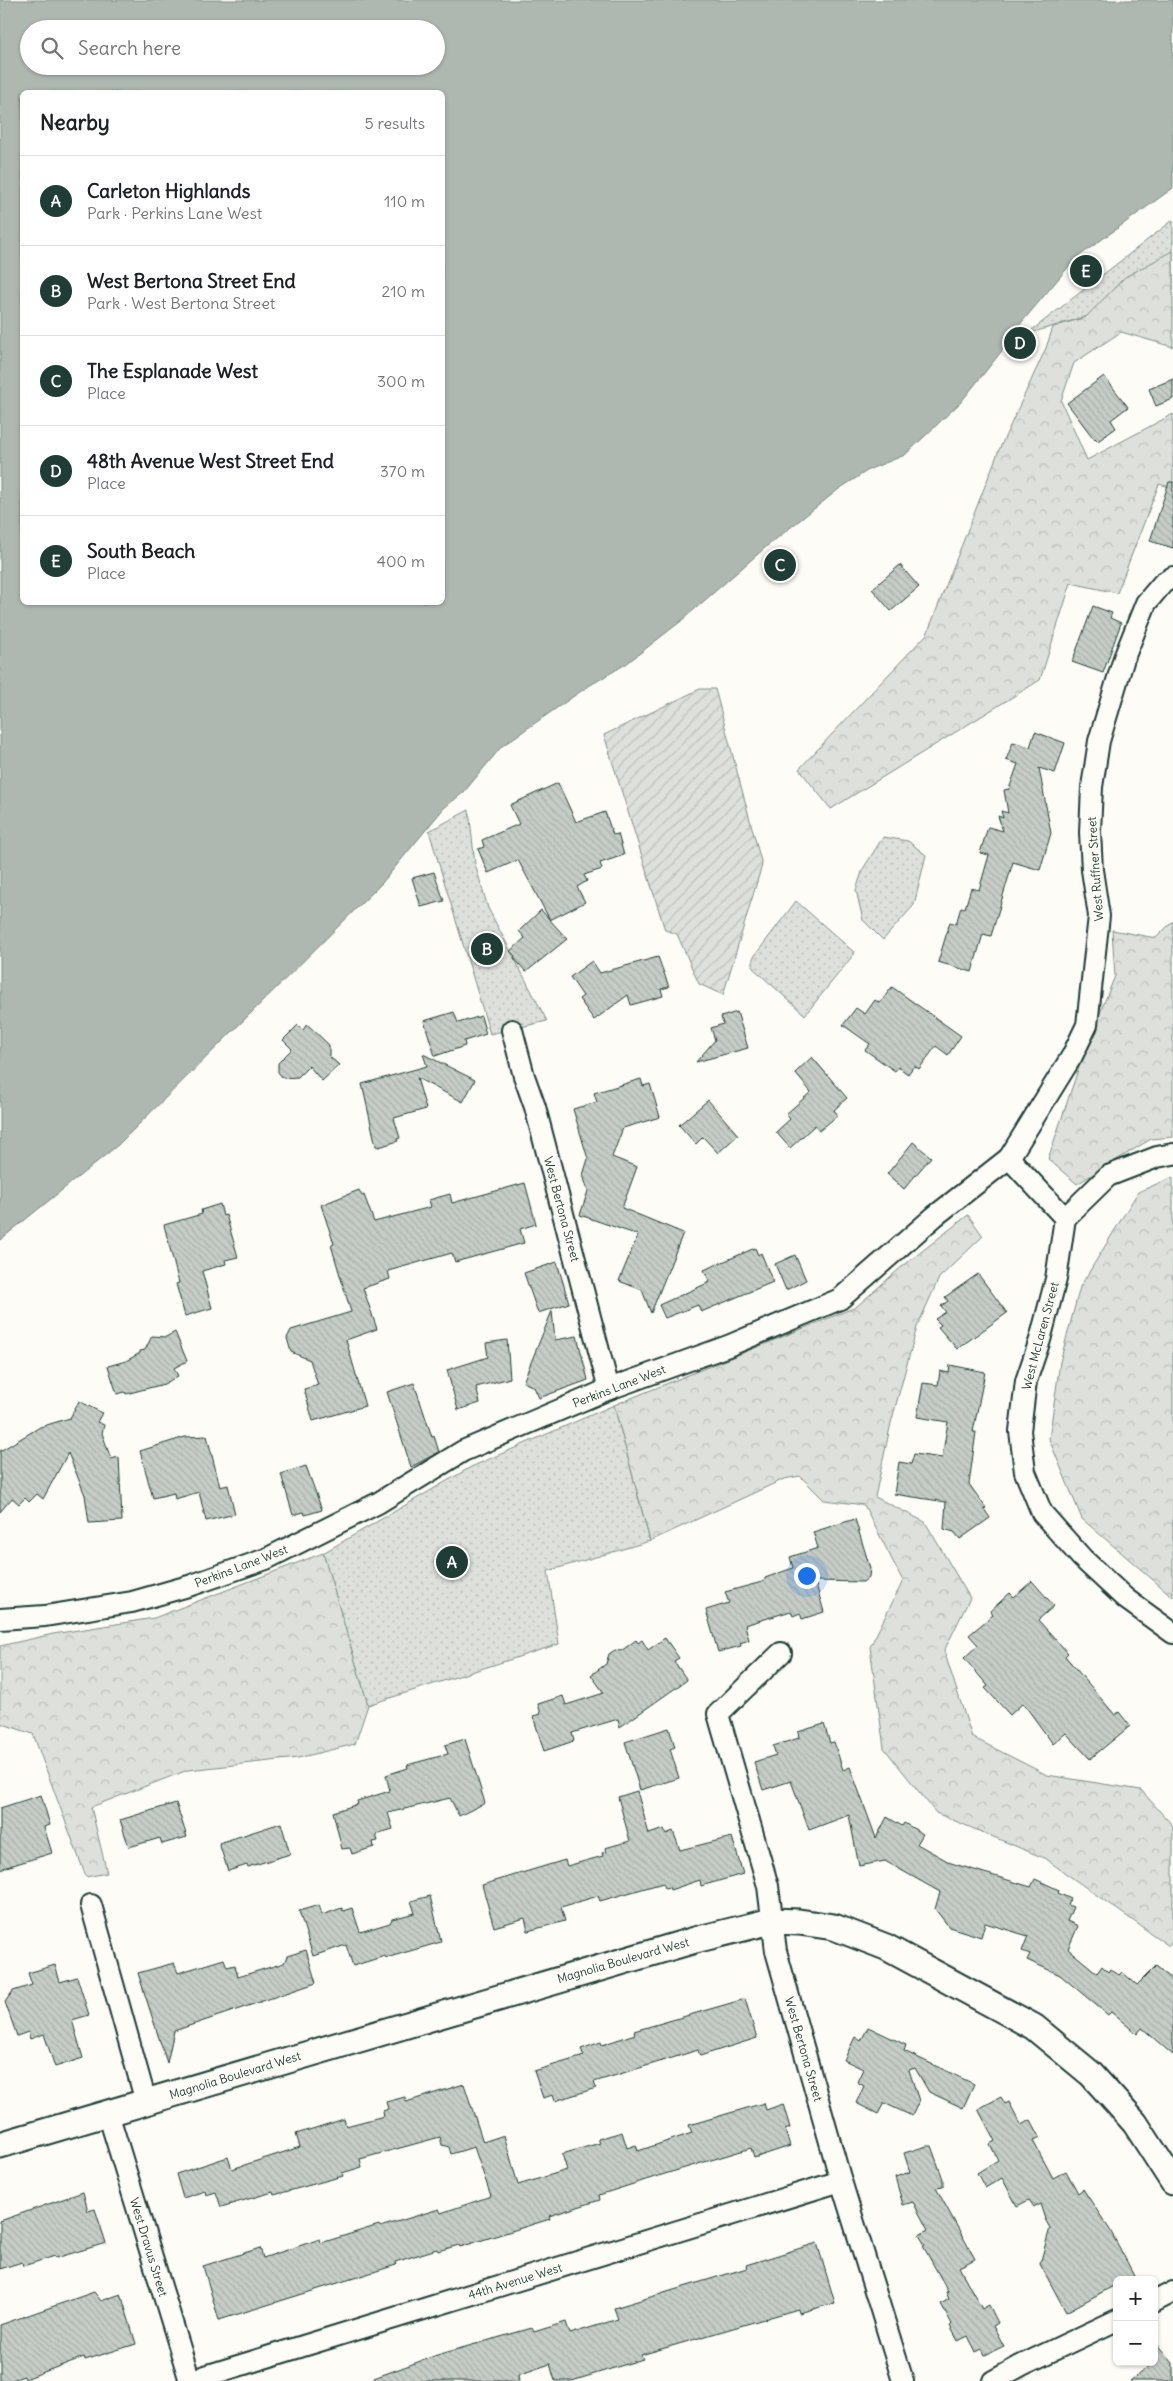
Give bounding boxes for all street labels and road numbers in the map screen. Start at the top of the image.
street label: West Ruffner Street [1084,816,1106,922]
street label: West Bertona Street [541,1155,583,1263]
street label: West McLaren Street [1018,1280,1062,1392]
street label: Perkins Lane West [570,1361,668,1411]
street label: Perkins Lane West [192,1541,290,1591]
street label: Magnolia Boulevard West [555,1934,691,1986]
street label: West Bertona Street [782,1995,826,2103]
street label: Magnolia Boulevard West [168,2048,302,2102]
street label: West Dravus Street [127,2196,171,2298]
street label: 44th Avenue West [466,2260,564,2302]

